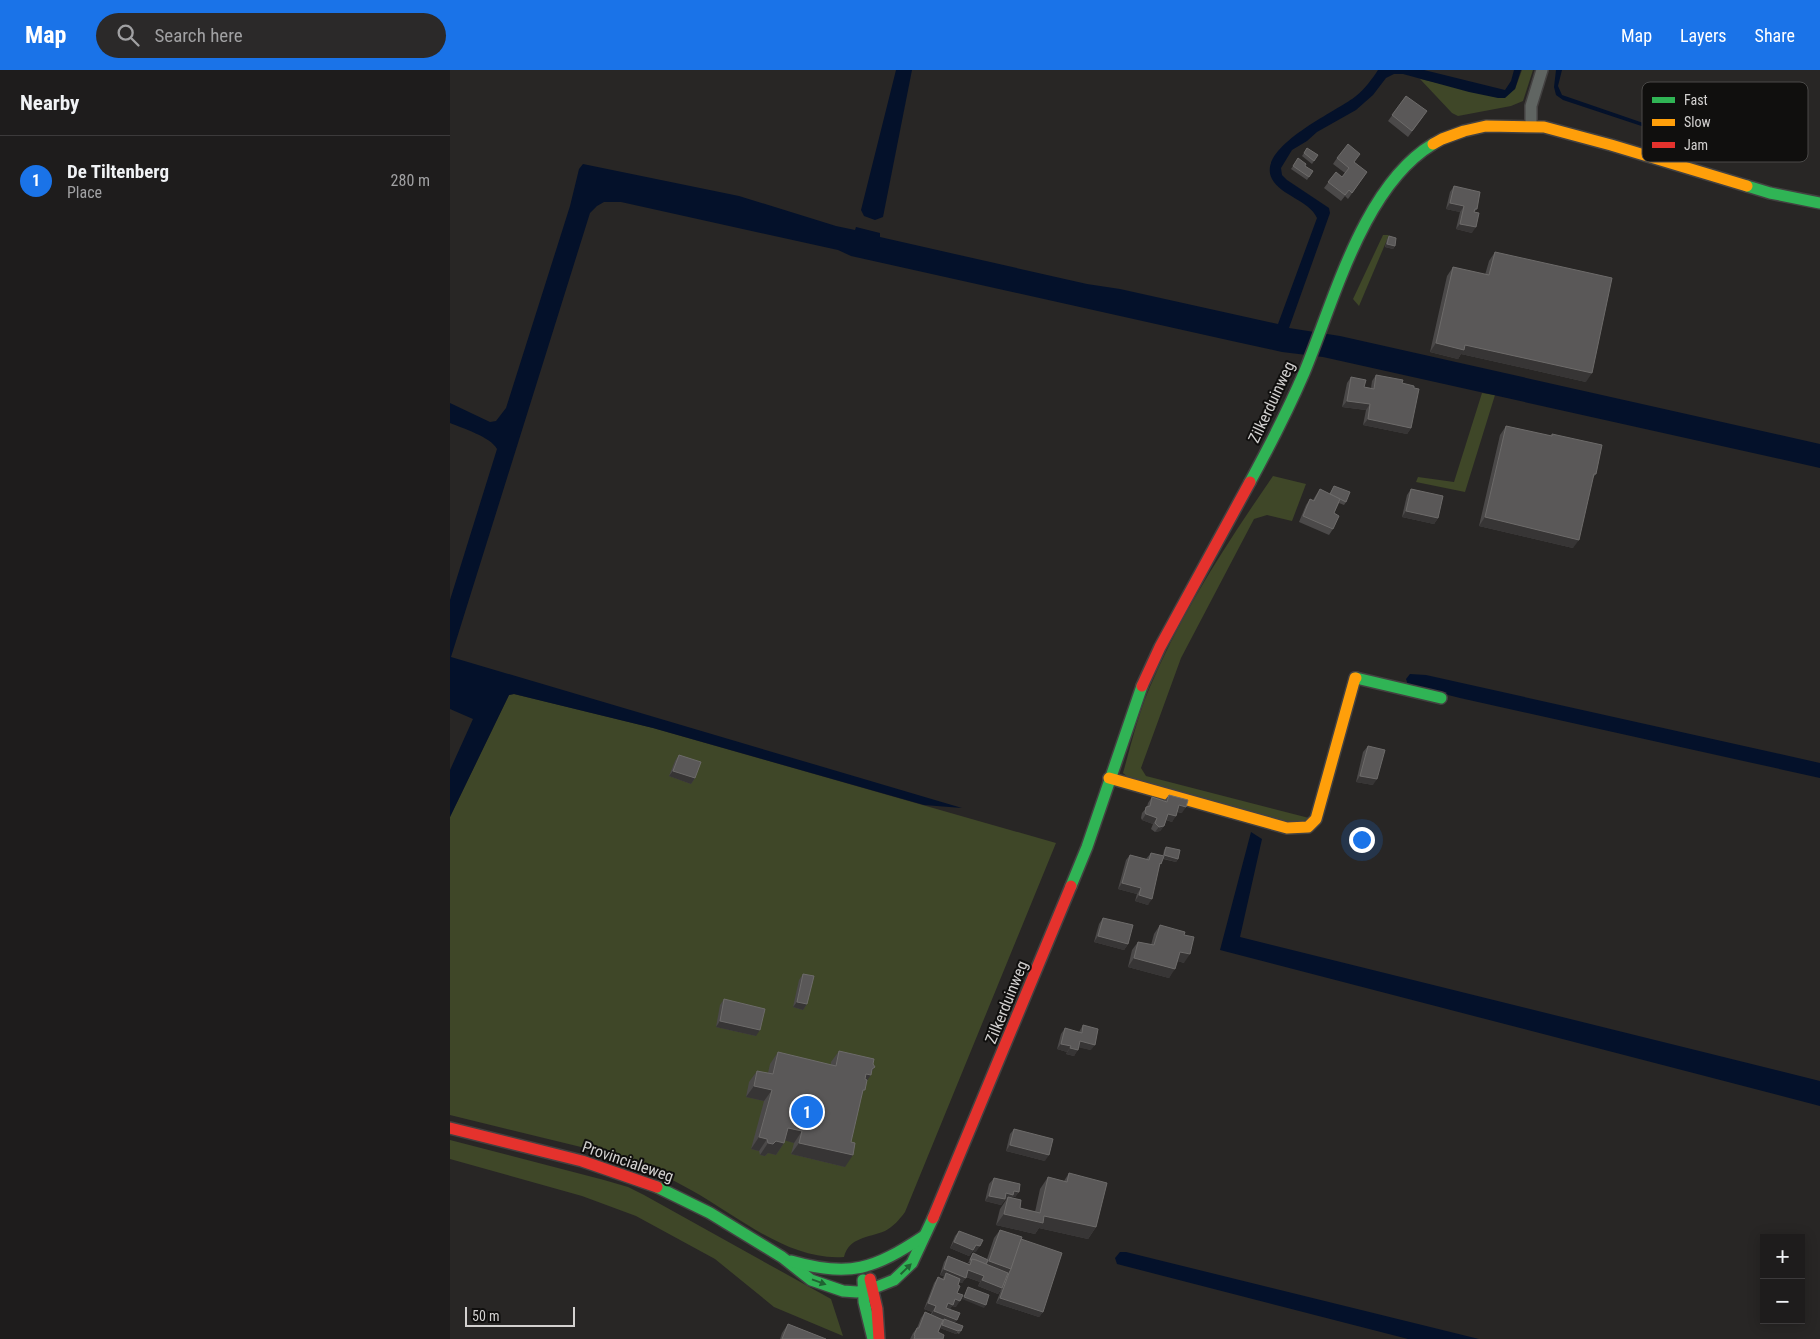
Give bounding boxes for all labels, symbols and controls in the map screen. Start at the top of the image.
search box [96,13,446,58]
text: Map [25,21,66,49]
icon: search [114,21,142,49]
text: Search here [154,24,243,47]
text: Map [1621,25,1652,46]
text: Layers [1680,25,1727,46]
text: Share [1755,25,1795,46]
legend [1642,82,1808,162]
text: Nearby [20,91,79,115]
text: Fast [1684,92,1708,108]
text: Slow [1684,114,1711,130]
text: Jam [1684,137,1708,153]
text: De Tiltenberg [67,160,169,183]
text: 1 [32,171,40,190]
text: 280 m [391,171,430,190]
text: Place [67,183,102,202]
street label: Zilkerduinweg [1244,358,1299,446]
your location [1349,827,1375,853]
street label: Zilkerduinweg [981,958,1032,1046]
pin: 1 [791,1093,823,1131]
street label: Provincialeweg [580,1137,676,1186]
map controls [1760,1234,1805,1324]
button: + [1760,1234,1805,1279]
one-way arrow [900,1263,912,1275]
one-way arrow [811,1279,826,1286]
button: − [1760,1279,1805,1324]
scale bar [465,1304,575,1327]
text: 50 m [472,1308,500,1324]

